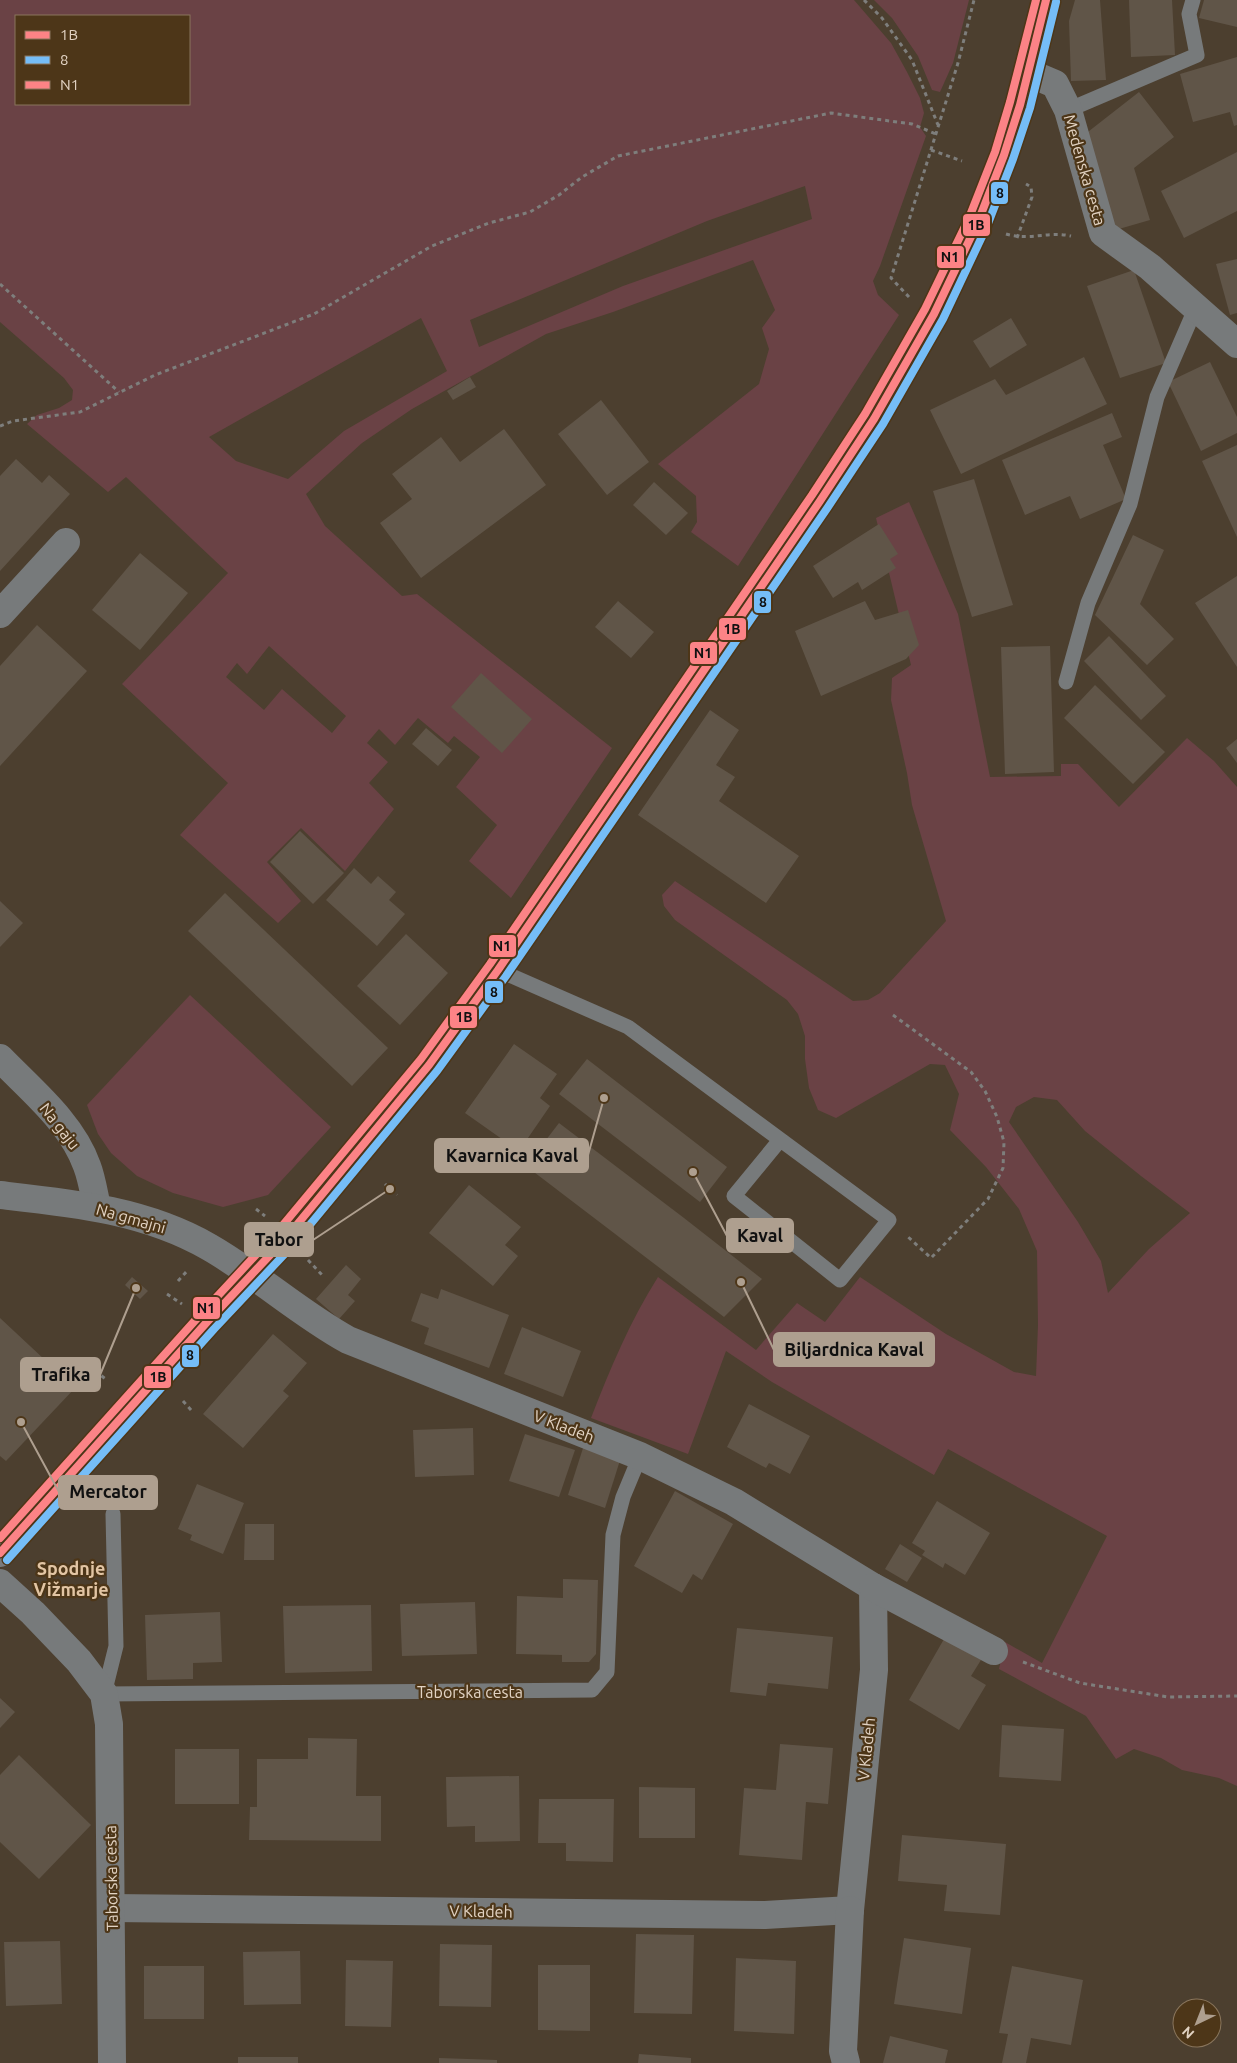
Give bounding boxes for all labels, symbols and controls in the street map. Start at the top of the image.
legend [15,15,190,105]
text: 1B [60,26,78,43]
text: 8 [60,51,68,68]
text: N1 [60,76,79,93]
street label: Medenska cesta [1061,112,1109,228]
line badge: 8 [990,181,1009,205]
text: 8 [996,185,1004,201]
line badge: 1B [962,213,991,237]
text: 1B [967,217,985,233]
line badge: N1 [936,245,965,269]
text: N1 [941,249,959,265]
line badge: 8 [753,590,772,614]
text: 8 [759,594,767,610]
line badge: 1B [718,617,747,641]
text: 1B [723,621,741,637]
line badge: N1 [689,641,718,665]
text: N1 [694,645,712,661]
line badge: N1 [488,934,517,958]
text: N1 [493,938,511,954]
line badge: 8 [484,980,504,1004]
text: 8 [490,984,498,1000]
line badge: 1B [449,1005,478,1029]
text: 1B [455,1009,473,1025]
street label: Na gaju [36,1099,84,1153]
callout: Kavarnica Kaval [435,1139,588,1172]
text: Kavarnica Kaval [446,1145,579,1165]
street label: Na gmajni [94,1199,168,1237]
callout: Kaval [727,1219,793,1252]
callout: Tabor [245,1223,313,1256]
text: Kaval [737,1225,784,1245]
text: Tabor [255,1229,304,1249]
line badge: N1 [192,1296,221,1320]
text: N1 [197,1300,215,1316]
callout: Biljardnica Kaval [774,1333,934,1366]
text: Biljardnica Kaval [784,1339,924,1359]
line badge: 8 [181,1344,200,1368]
text: 8 [186,1347,194,1363]
callout: Trafika [21,1358,100,1391]
text: Trafika [32,1364,90,1384]
line badge: 1B [143,1365,172,1389]
text: 1B [149,1369,167,1385]
street label: V Kladeh [531,1406,597,1446]
callout: Mercator [59,1476,157,1509]
text: Mercator [69,1481,147,1501]
district label: Spodnje Vižmarje [33,1558,109,1599]
street label: Taborska cesta [417,1683,523,1701]
street label: V Kladeh [854,1717,878,1781]
street label: Taborska cesta [101,1825,121,1931]
street label: V Kladeh [449,1901,513,1921]
north arrow [1172,1998,1222,2048]
text: N [1179,2023,1197,2042]

